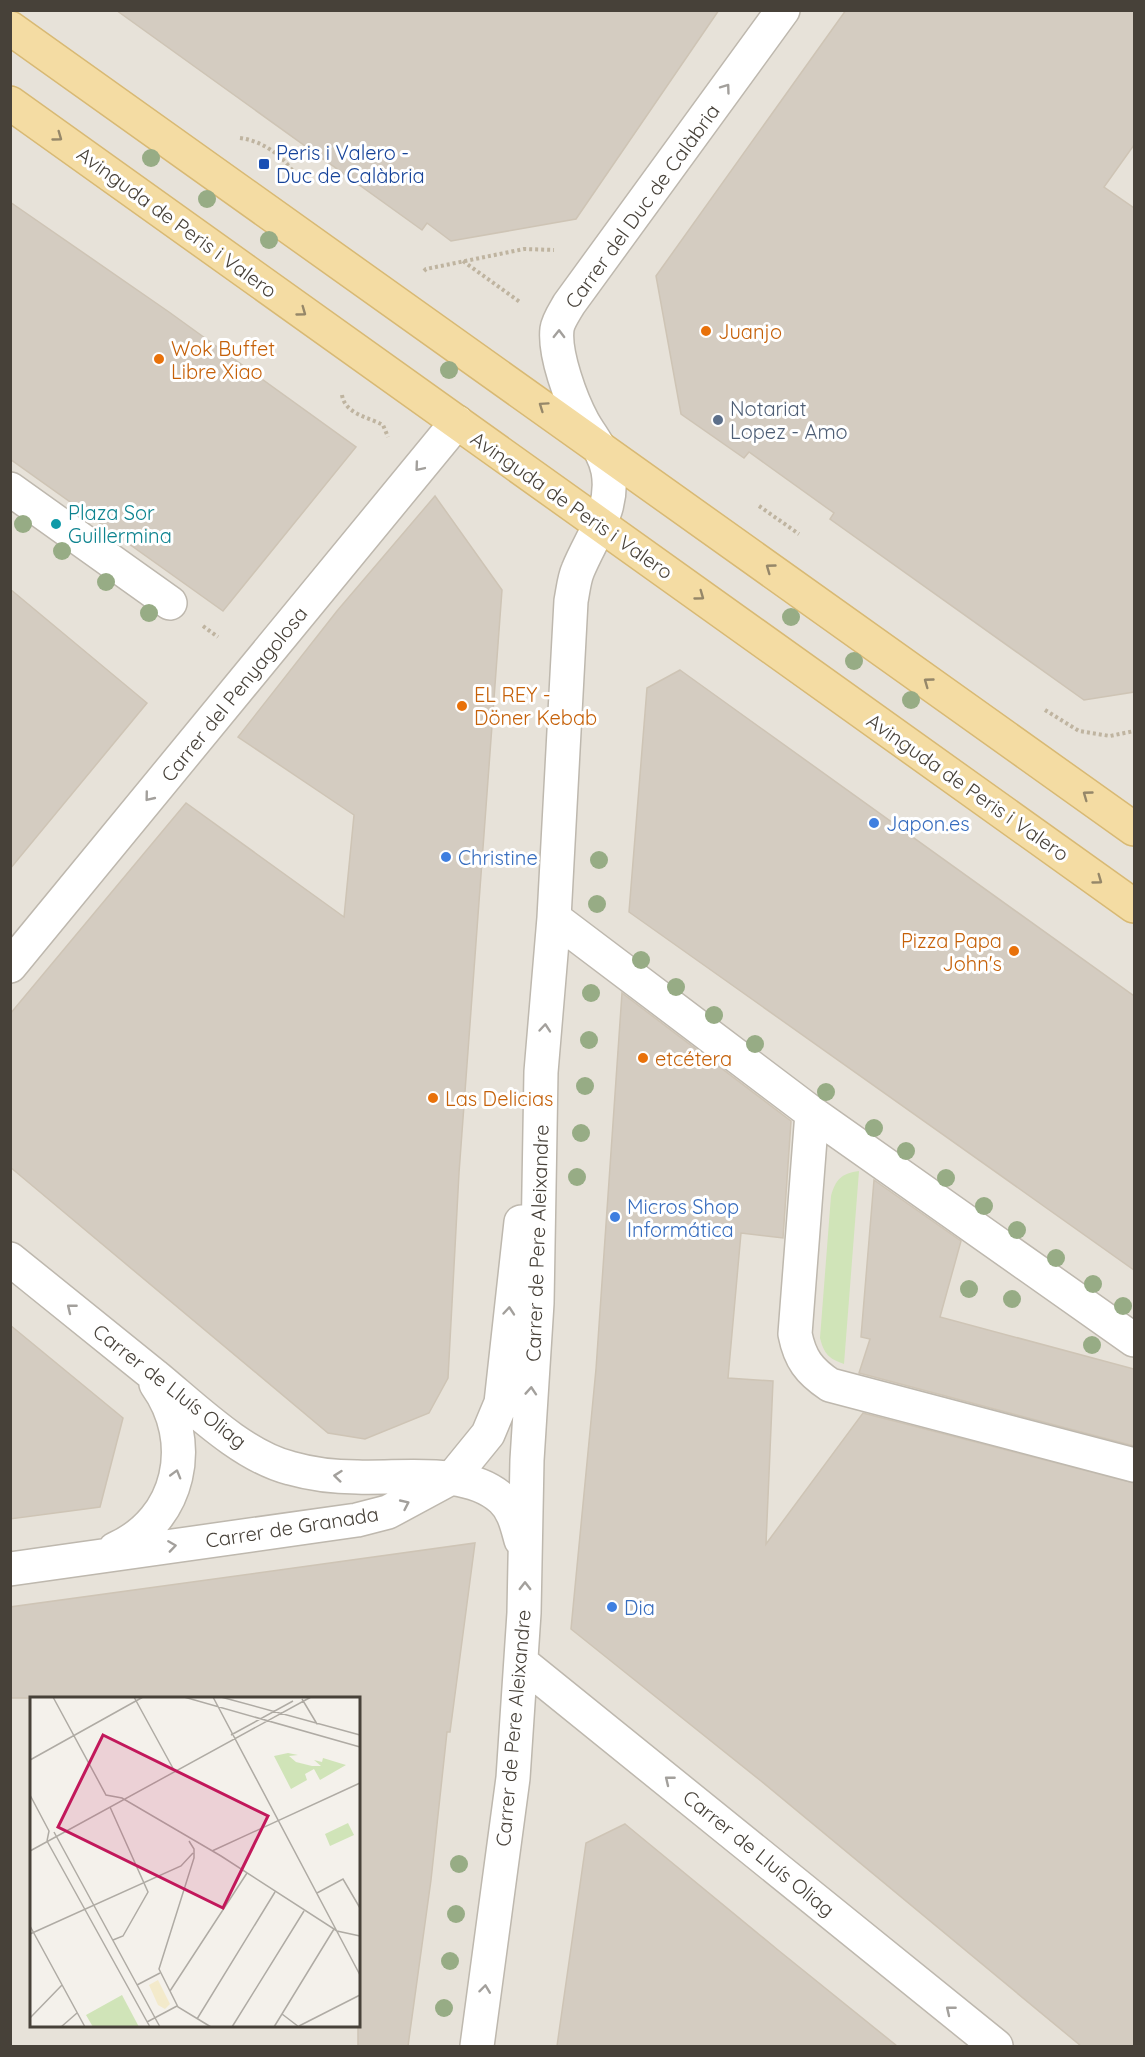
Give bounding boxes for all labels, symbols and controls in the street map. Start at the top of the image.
one-way arrow [719,84,730,95]
street label: Carrer del Duc de Calàbria [559,99,725,313]
one-way arrow [52,130,63,141]
place label: Peris i Valero - Duc de Calàbria [276,140,425,188]
street label: Avinguda de Peris i Valero [72,141,282,303]
marker: Peris i Valero - Duc de Calàbria [257,157,271,171]
one-way arrow [296,305,307,316]
place label: Juanjo [718,319,782,344]
marker: Juanjo [699,324,713,338]
one-way arrow [552,330,565,339]
place label: Wok Buffet Libre Xiao [171,336,275,384]
marker: Wok Buffet Libre Xiao [152,352,166,366]
place label: Notariat Lopez - Amo [730,396,848,444]
one-way arrow [538,402,549,413]
marker: Notariat Lopez - Amo [711,413,725,427]
street label: Avinguda de Peris i Valero [466,426,678,584]
one-way arrow [416,460,427,471]
place label: Plaza Sor Guillermina [68,500,172,548]
marker: Plaza Sor Guillermina [49,517,63,531]
one-way arrow [765,564,776,575]
one-way arrow [694,589,705,600]
street label: Carrer del Penyagolosa [156,601,312,787]
one-way arrow [924,678,935,689]
place label: EL REY - Döner Kebab [474,682,597,730]
marker: EL REY - Döner Kebab [455,699,469,713]
street label: Avinguda de Peris i Valero [862,708,1074,866]
one-way arrow [146,790,157,801]
one-way arrow [1082,791,1093,802]
place label: Japon.es [886,811,970,836]
marker: Japon.es [867,816,881,830]
place label: Christine [458,845,538,870]
marker: Christine [439,850,453,864]
one-way arrow [1092,873,1103,884]
place label: Pizza Papa John's [901,928,1002,976]
marker: Pizza Papa John's [1007,944,1021,958]
one-way arrow [538,1024,551,1033]
place label: etcétera [655,1046,732,1071]
marker: etcétera [636,1051,650,1065]
place label: Las Delicias [445,1086,553,1111]
marker: Las Delicias [426,1091,440,1105]
street label: Carrer de Pere Aleixandre [520,1124,554,1362]
place label: Micros Shop Informática [627,1194,739,1242]
marker: Micros Shop Informática [608,1210,622,1224]
one-way arrow [67,1304,78,1315]
one-way arrow [502,1306,515,1315]
street label: Carrer de Lluís Oliag [88,1318,252,1454]
one-way arrow [525,1386,538,1395]
one-way arrow [168,1469,181,1479]
one-way arrow [333,1470,342,1482]
one-way arrow [398,1499,409,1511]
street label: Carrer de Granada [204,1501,380,1553]
one-way arrow [168,1541,177,1553]
one-way arrow [518,1581,531,1590]
place label: Dia [624,1595,655,1620]
marker: Dia [605,1600,619,1614]
street label: Carrer de Pere Aleixandre [490,1609,536,1847]
inset map [30,1697,360,2027]
one-way arrow [665,1777,676,1788]
street label: Carrer de Lluís Oliag [678,1784,840,1922]
one-way arrow [478,1984,491,1993]
one-way arrow [946,2006,957,2017]

